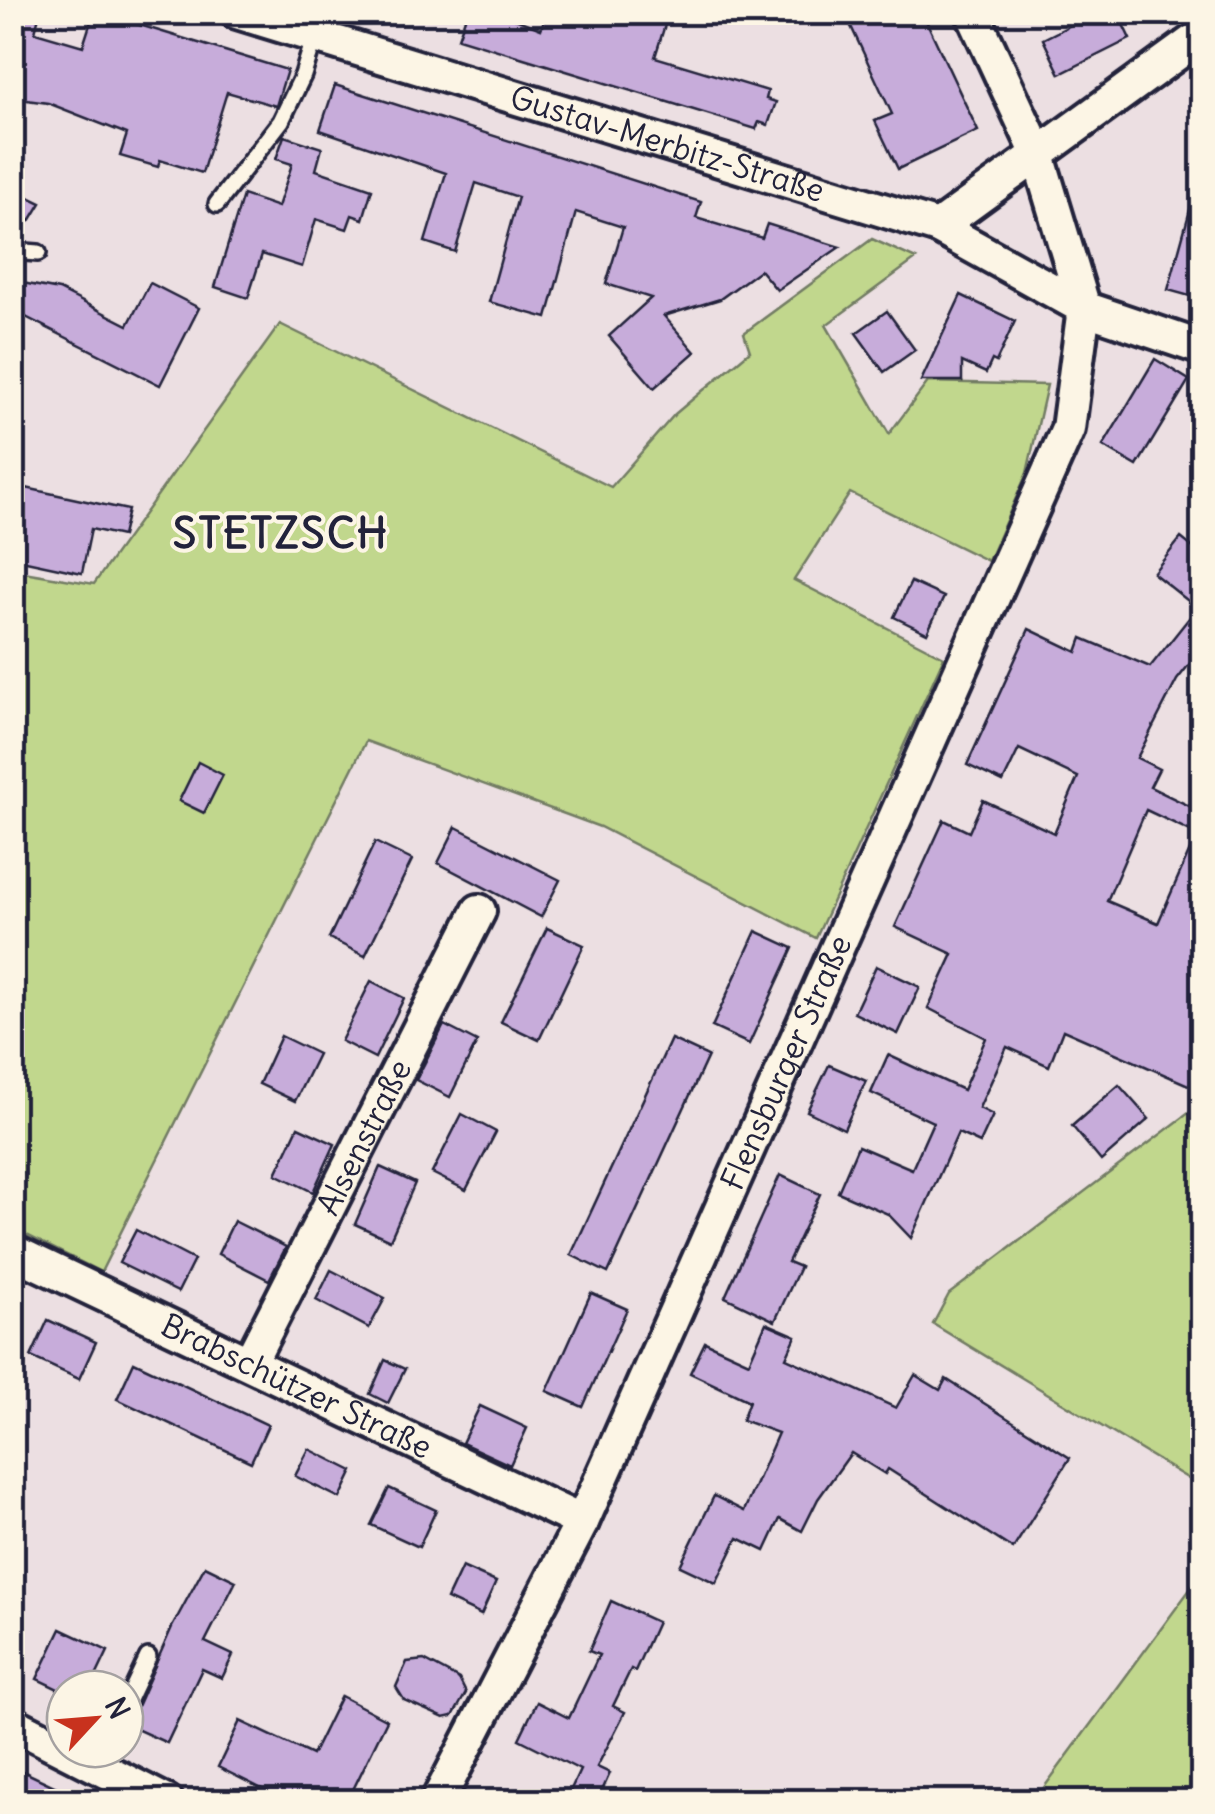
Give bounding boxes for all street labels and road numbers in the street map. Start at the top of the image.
street label: Gustav-Merbitz-Straße [505,76,829,211]
street label: Flensburger Straße [711,929,860,1196]
street label: Alsenstraße [307,1052,420,1222]
street label: Brabschützer Straße [155,1304,439,1468]

